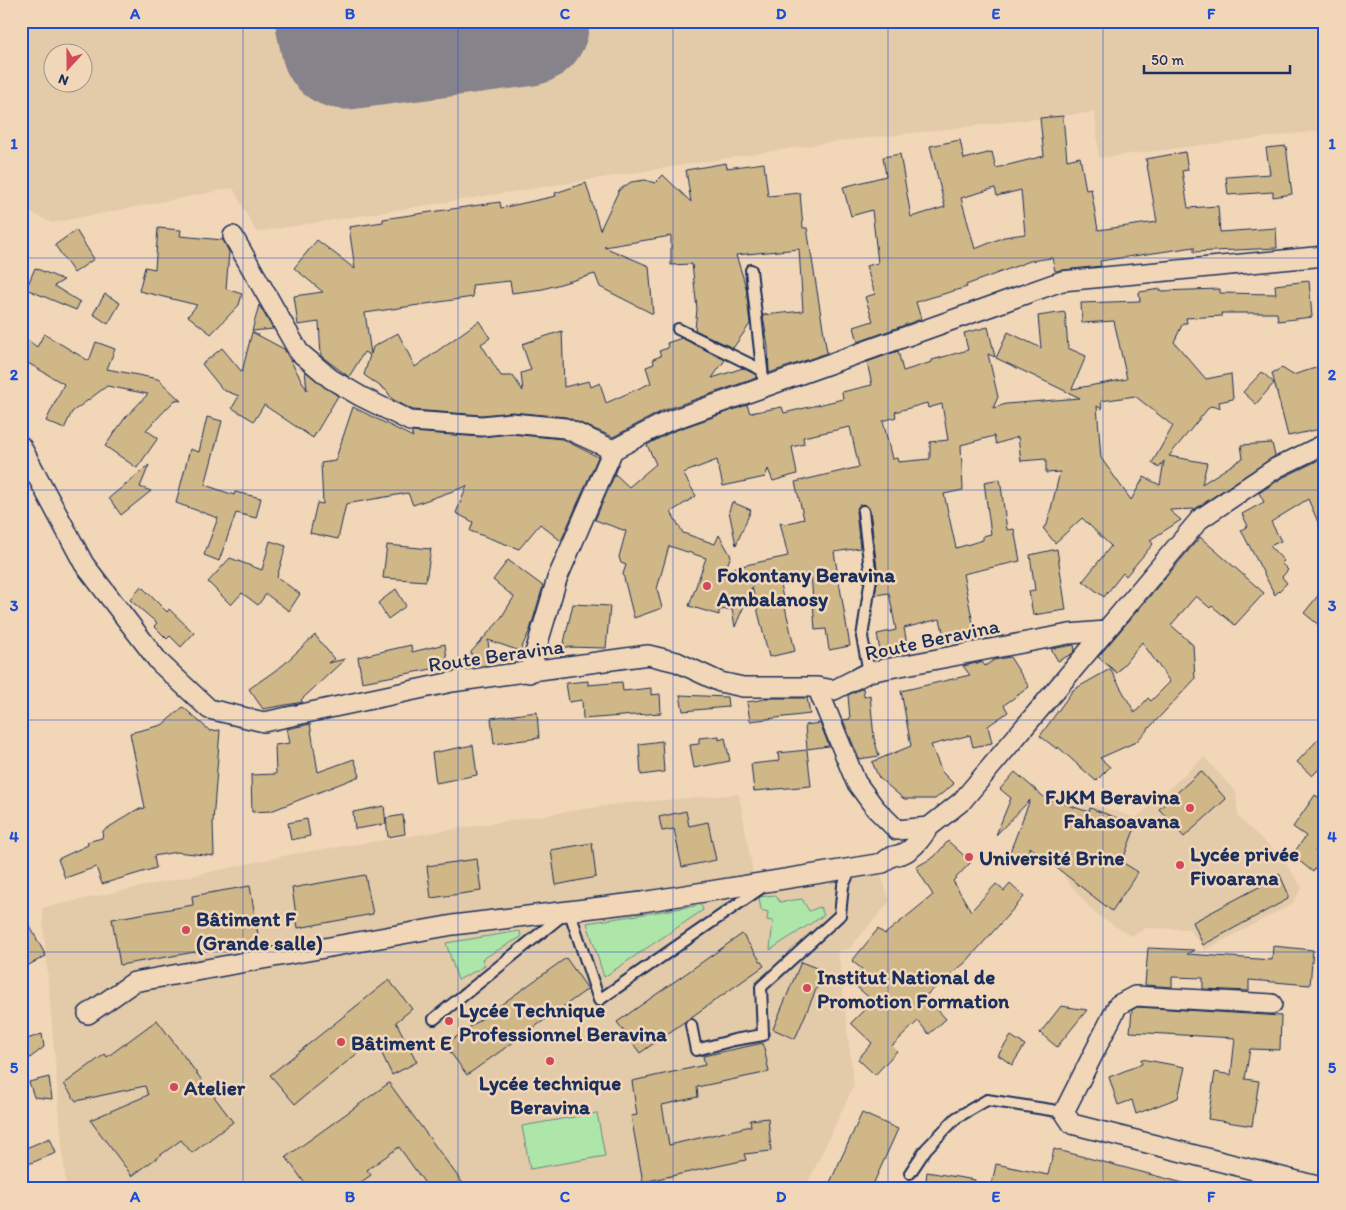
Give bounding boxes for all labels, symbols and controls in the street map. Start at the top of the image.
text: A [129,4,141,23]
text: B [345,4,356,23]
text: C [560,4,571,23]
text: D [776,4,787,23]
text: E [992,4,1001,23]
text: F [1207,4,1216,23]
north arrow [42,42,92,92]
scale bar [1144,42,1290,74]
text: 50 m [1151,51,1184,69]
text: N [56,70,71,89]
text: 1 [10,134,18,153]
text: 1 [1328,134,1336,153]
text: 2 [10,365,19,384]
text: 2 [1328,365,1337,384]
place label: Fokontany Beravina Ambalanosy [716,562,896,612]
marker: Fokontany Beravina Ambalanosy [701,580,713,592]
text: 3 [10,596,19,615]
text: 3 [1328,596,1337,615]
street label: Route Beravina [862,613,1002,665]
street label: Route Beravina [426,633,566,677]
place label: FJKM Beravina Fahasoavana [1045,784,1181,833]
marker: FJKM Beravina Fahasoavana [1184,802,1196,814]
text: 4 [9,827,19,846]
text: 4 [1327,827,1337,846]
place label: Lycée privée Fivoarana [1190,841,1299,890]
place label: Université Brine [979,845,1125,870]
marker: Université Brine [963,851,975,863]
marker: Lycée privée Fivoarana [1174,859,1186,871]
place label: Bâtiment F (Grande salle) [196,906,323,956]
marker: Bâtiment F (Grande salle) [180,924,192,936]
place label: Institut National de Promotion Formation [817,964,1010,1013]
marker: Institut National de Promotion Formation [801,982,813,994]
place label: Lycée Technique Professionnel Beravina [459,997,668,1046]
marker: Lycée Technique Professionnel Beravina [443,1015,455,1027]
place label: Bâtiment E [351,1030,452,1055]
marker: Bâtiment E [335,1036,347,1048]
marker: Lycée technique Beravina [544,1055,556,1067]
text: 5 [10,1058,19,1077]
text: 5 [1328,1058,1337,1077]
place label: Lycée technique Beravina [479,1070,621,1119]
place label: Atelier [183,1075,246,1100]
marker: Atelier [168,1081,180,1093]
text: A [129,1187,141,1206]
text: B [345,1187,356,1206]
text: C [560,1187,571,1206]
text: D [776,1187,787,1206]
text: E [992,1187,1001,1206]
text: F [1207,1187,1216,1206]

